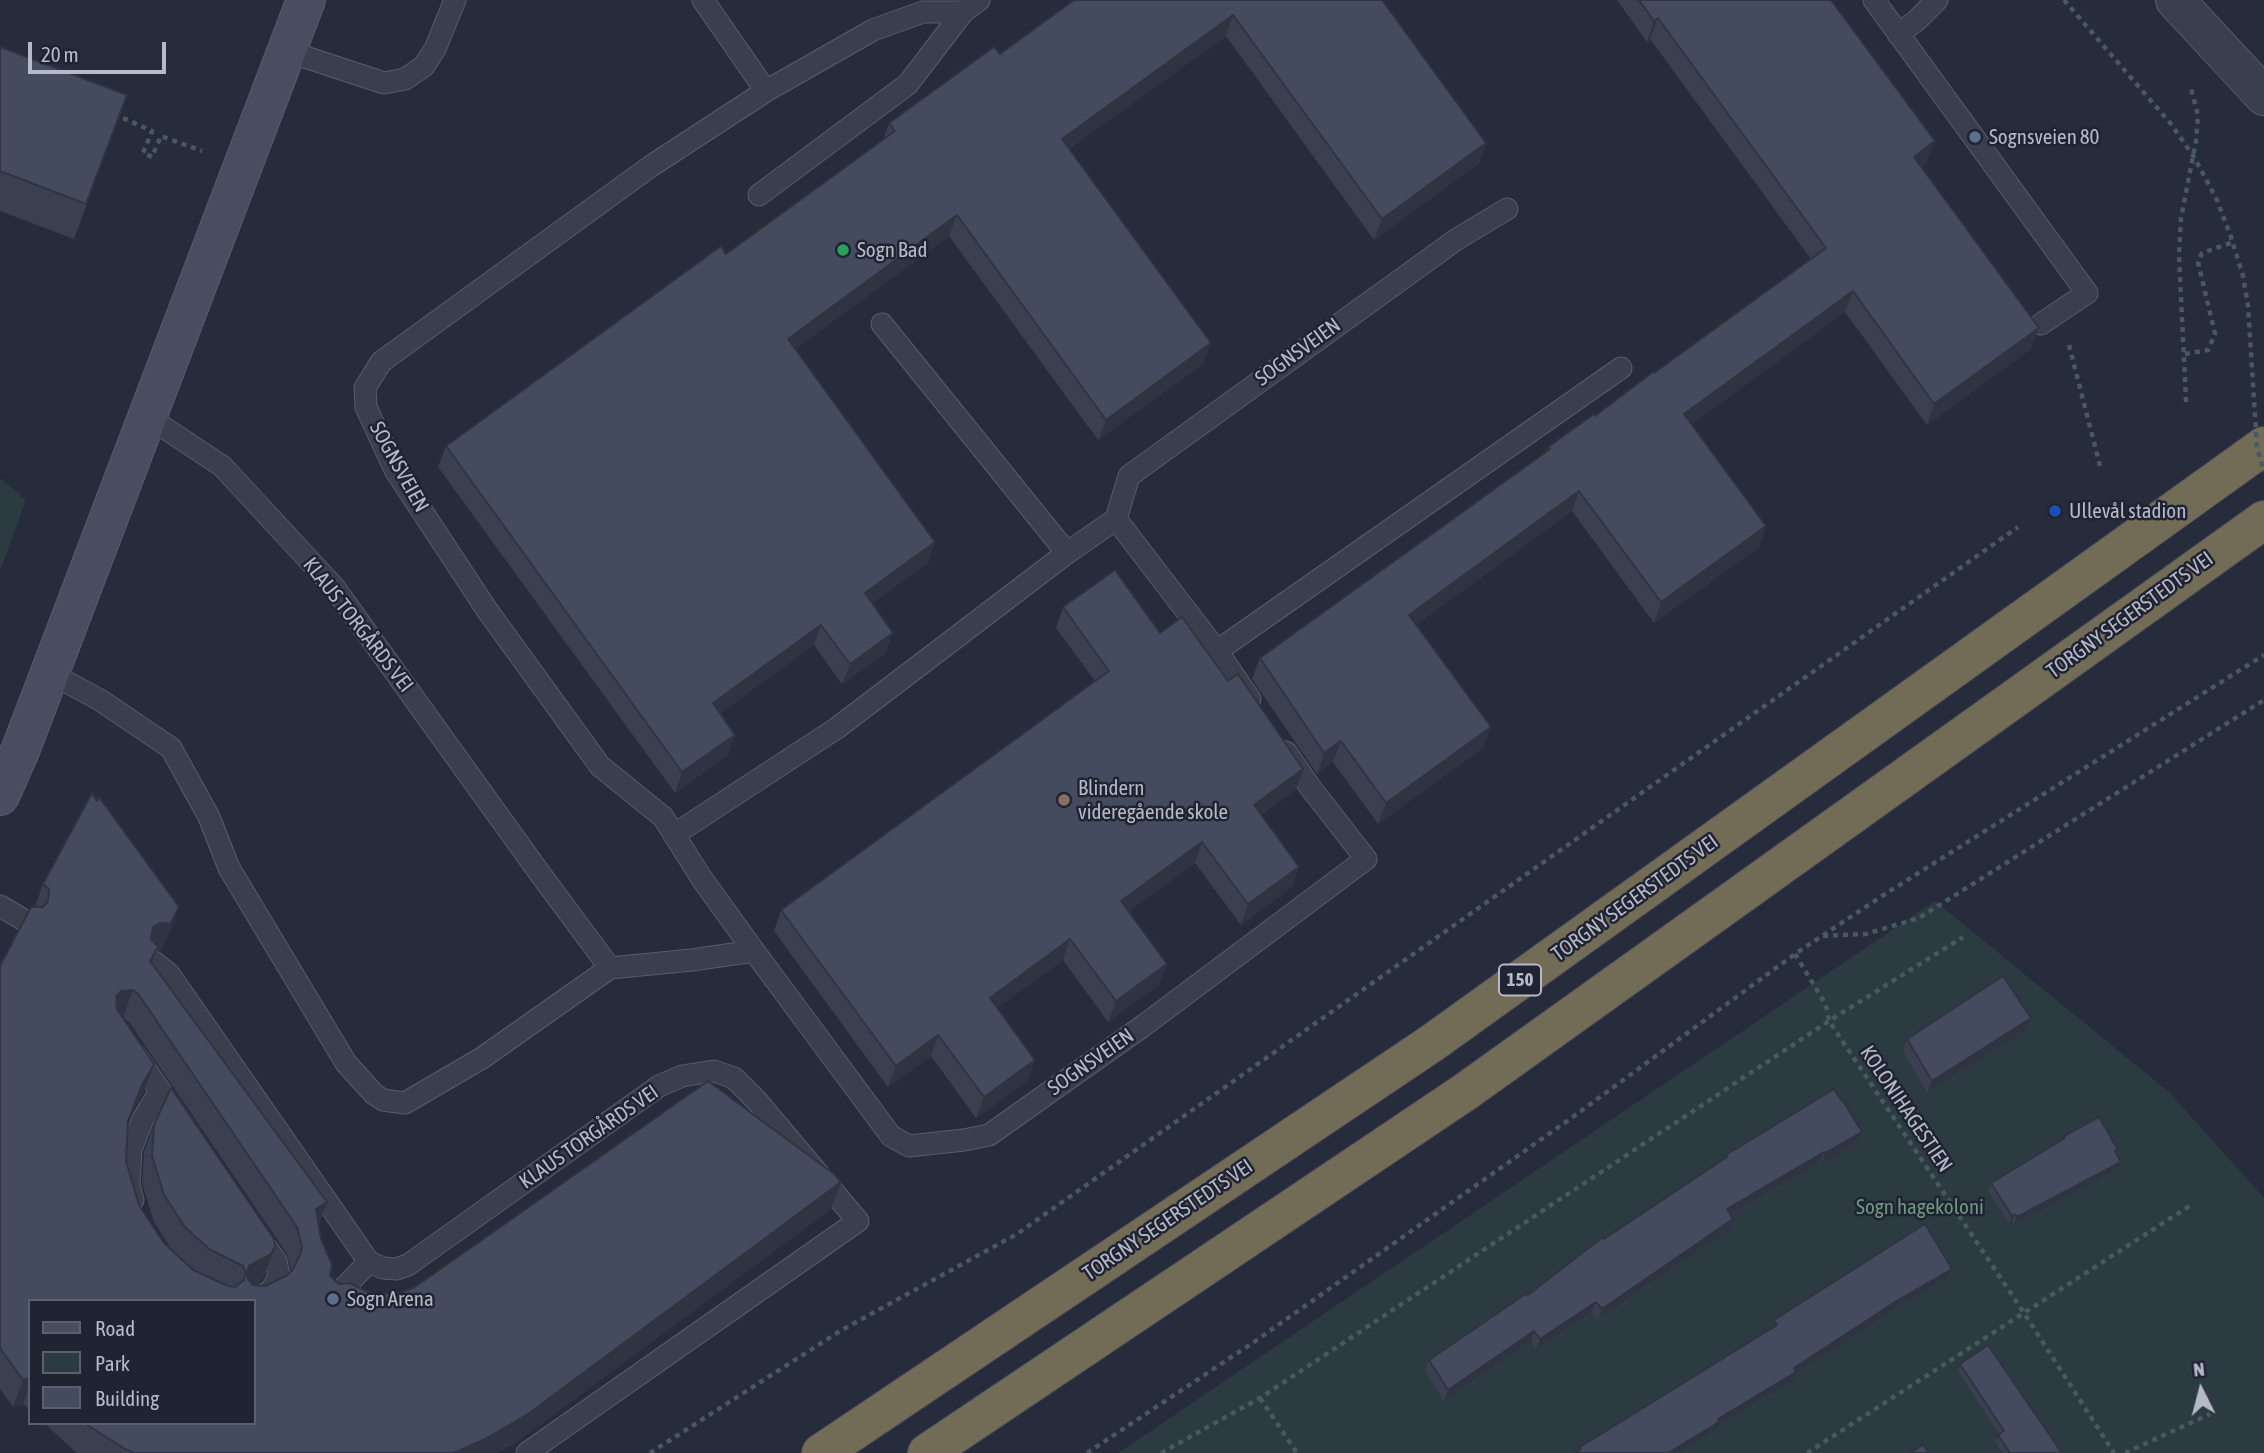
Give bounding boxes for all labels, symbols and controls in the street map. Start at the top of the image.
scale bar [32,28,170,72]
text: 20 m [41,42,79,66]
place label: Sognsveien 80 [1989,124,2099,150]
marker: Sognsveien 80 [1967,129,1983,145]
place label: Sogn Bad [857,237,927,263]
marker: Sogn Bad [835,242,851,258]
street label: SOGNSVEIEN [1250,313,1346,391]
street label: SOGNSVEIEN [364,417,434,517]
place label: Ullevål stadion [2069,498,2186,524]
marker: Ullevål stadion [2047,503,2063,519]
street label: TORGNY SEGERSTEDTS VEI [2042,546,2218,684]
street label: KLAUS TORGÅRDS VEI [298,553,418,697]
place label: Blindern videregående skole [1078,775,1228,825]
marker: Blindern videregående skole [1056,792,1072,808]
street label: TORGNY SEGERSTEDTS VEI [1547,829,1723,967]
road number: 150 [1499,964,1541,996]
street label: SOGNSVEIEN [1043,1023,1139,1101]
street label: KOLONIHAGESTIEN [1854,1041,1958,1177]
street label: KLAUS TORGÅRDS VEI [515,1080,663,1194]
street label: TORGNY SEGERSTEDTS VEI [1078,1154,1258,1286]
park label: Sogn hagekoloni [1856,1194,1984,1220]
place label: Sogn Arena [347,1286,434,1312]
marker: Sogn Arena [325,1291,341,1307]
legend [28,1299,256,1425]
text: Road [95,1316,135,1340]
text: Park [95,1351,130,1375]
north arrow [2166,1355,2236,1425]
text: N [2192,1358,2206,1381]
text: Building [95,1386,159,1410]

